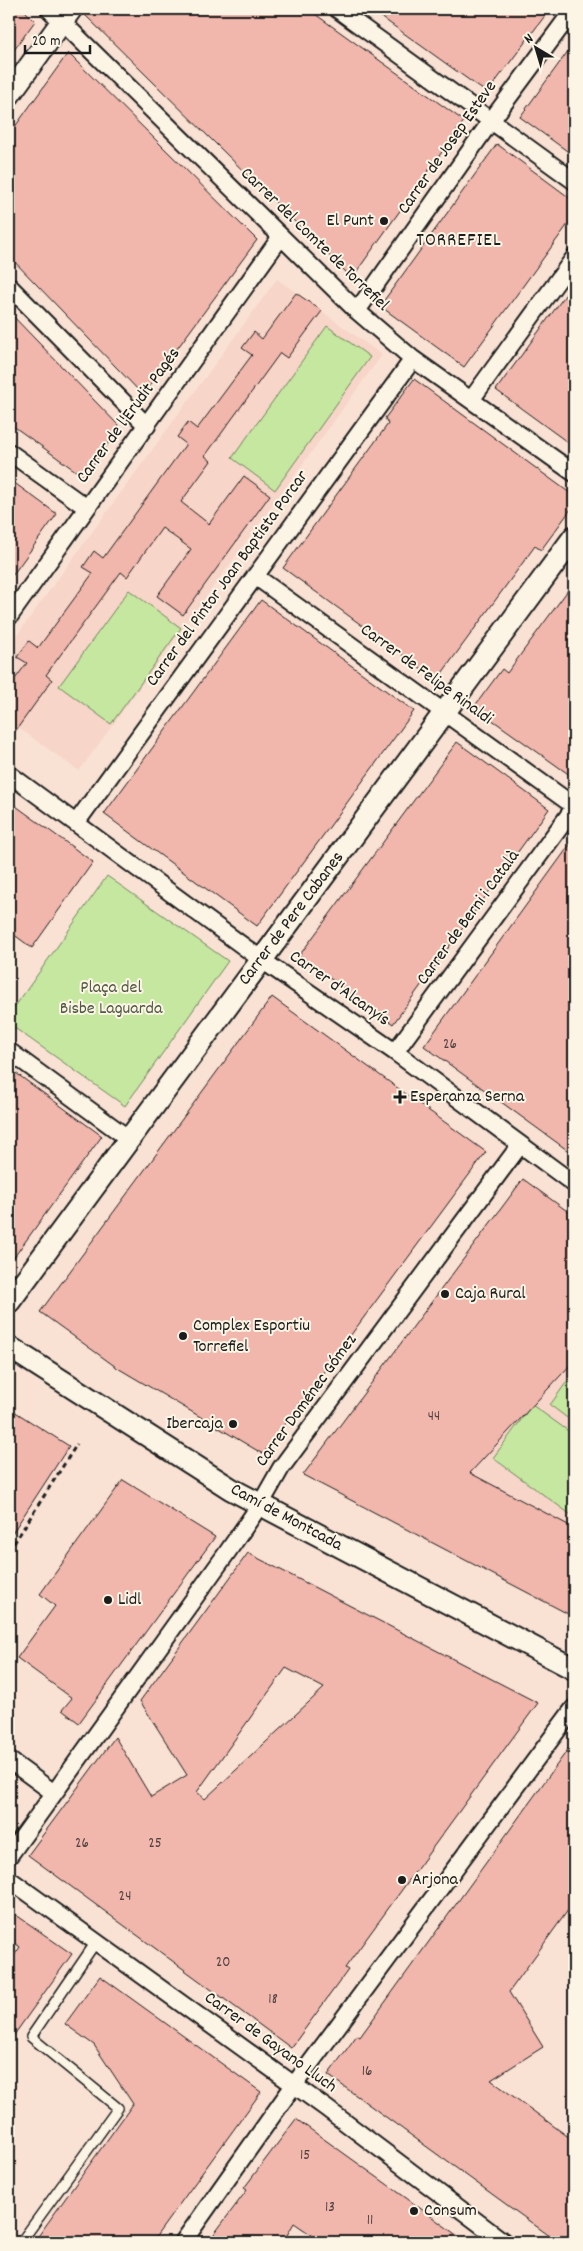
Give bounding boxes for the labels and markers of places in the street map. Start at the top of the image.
place label: El Punt [327,209,374,234]
marker: El Punt [378,215,390,227]
place label: Esperanza Serna [410,1085,525,1110]
marker: Esperanza Serna [394,1091,406,1103]
place label: Caja Rural [455,1282,526,1307]
marker: Caja Rural [439,1288,451,1300]
place label: Complex Esportiu Torrefiel [193,1314,310,1360]
marker: Complex Esportiu Torrefiel [177,1330,189,1342]
place label: Ibercaja [166,1412,224,1437]
marker: Ibercaja [227,1418,239,1430]
place label: Lidl [118,1588,142,1613]
marker: Lidl [102,1594,114,1606]
place label: Arjona [412,1868,459,1893]
marker: Arjona [396,1874,408,1886]
place label: Consum [424,2199,477,2224]
marker: Consum [408,2205,420,2217]

